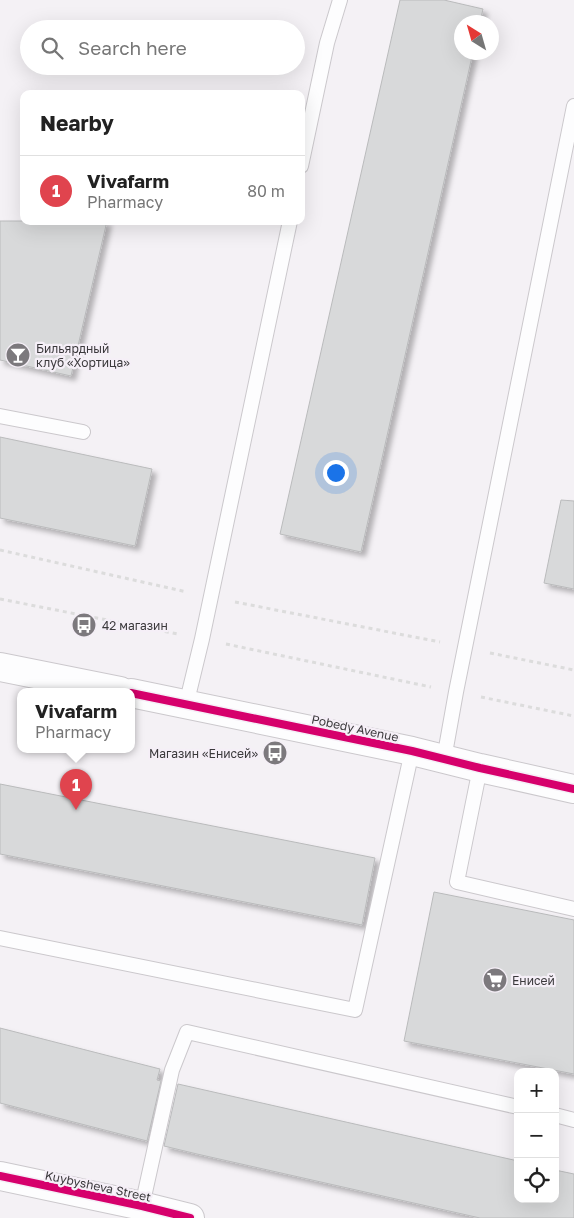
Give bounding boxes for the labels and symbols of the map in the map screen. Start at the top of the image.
north arrow [454,15,499,60]
place label: Бильярдный клуб «Хортица» [36,341,130,370]
bar icon: Бильярдный клуб «Хортица» [5,342,31,368]
your location [323,460,349,486]
bus stop icon: 42 магазин [71,612,97,638]
place label: 42 магазин [102,618,168,633]
street label: Pobedy Avenue [310,711,400,745]
bus stop icon: Магазин «Енисей» [262,740,288,766]
place label: Магазин «Енисей» [149,746,258,761]
pin: 1 [60,769,92,810]
supermarket icon: Енисей [482,967,508,993]
place label: Енисей [512,973,555,988]
street label: Kuybysheva Street [44,1167,153,1205]

